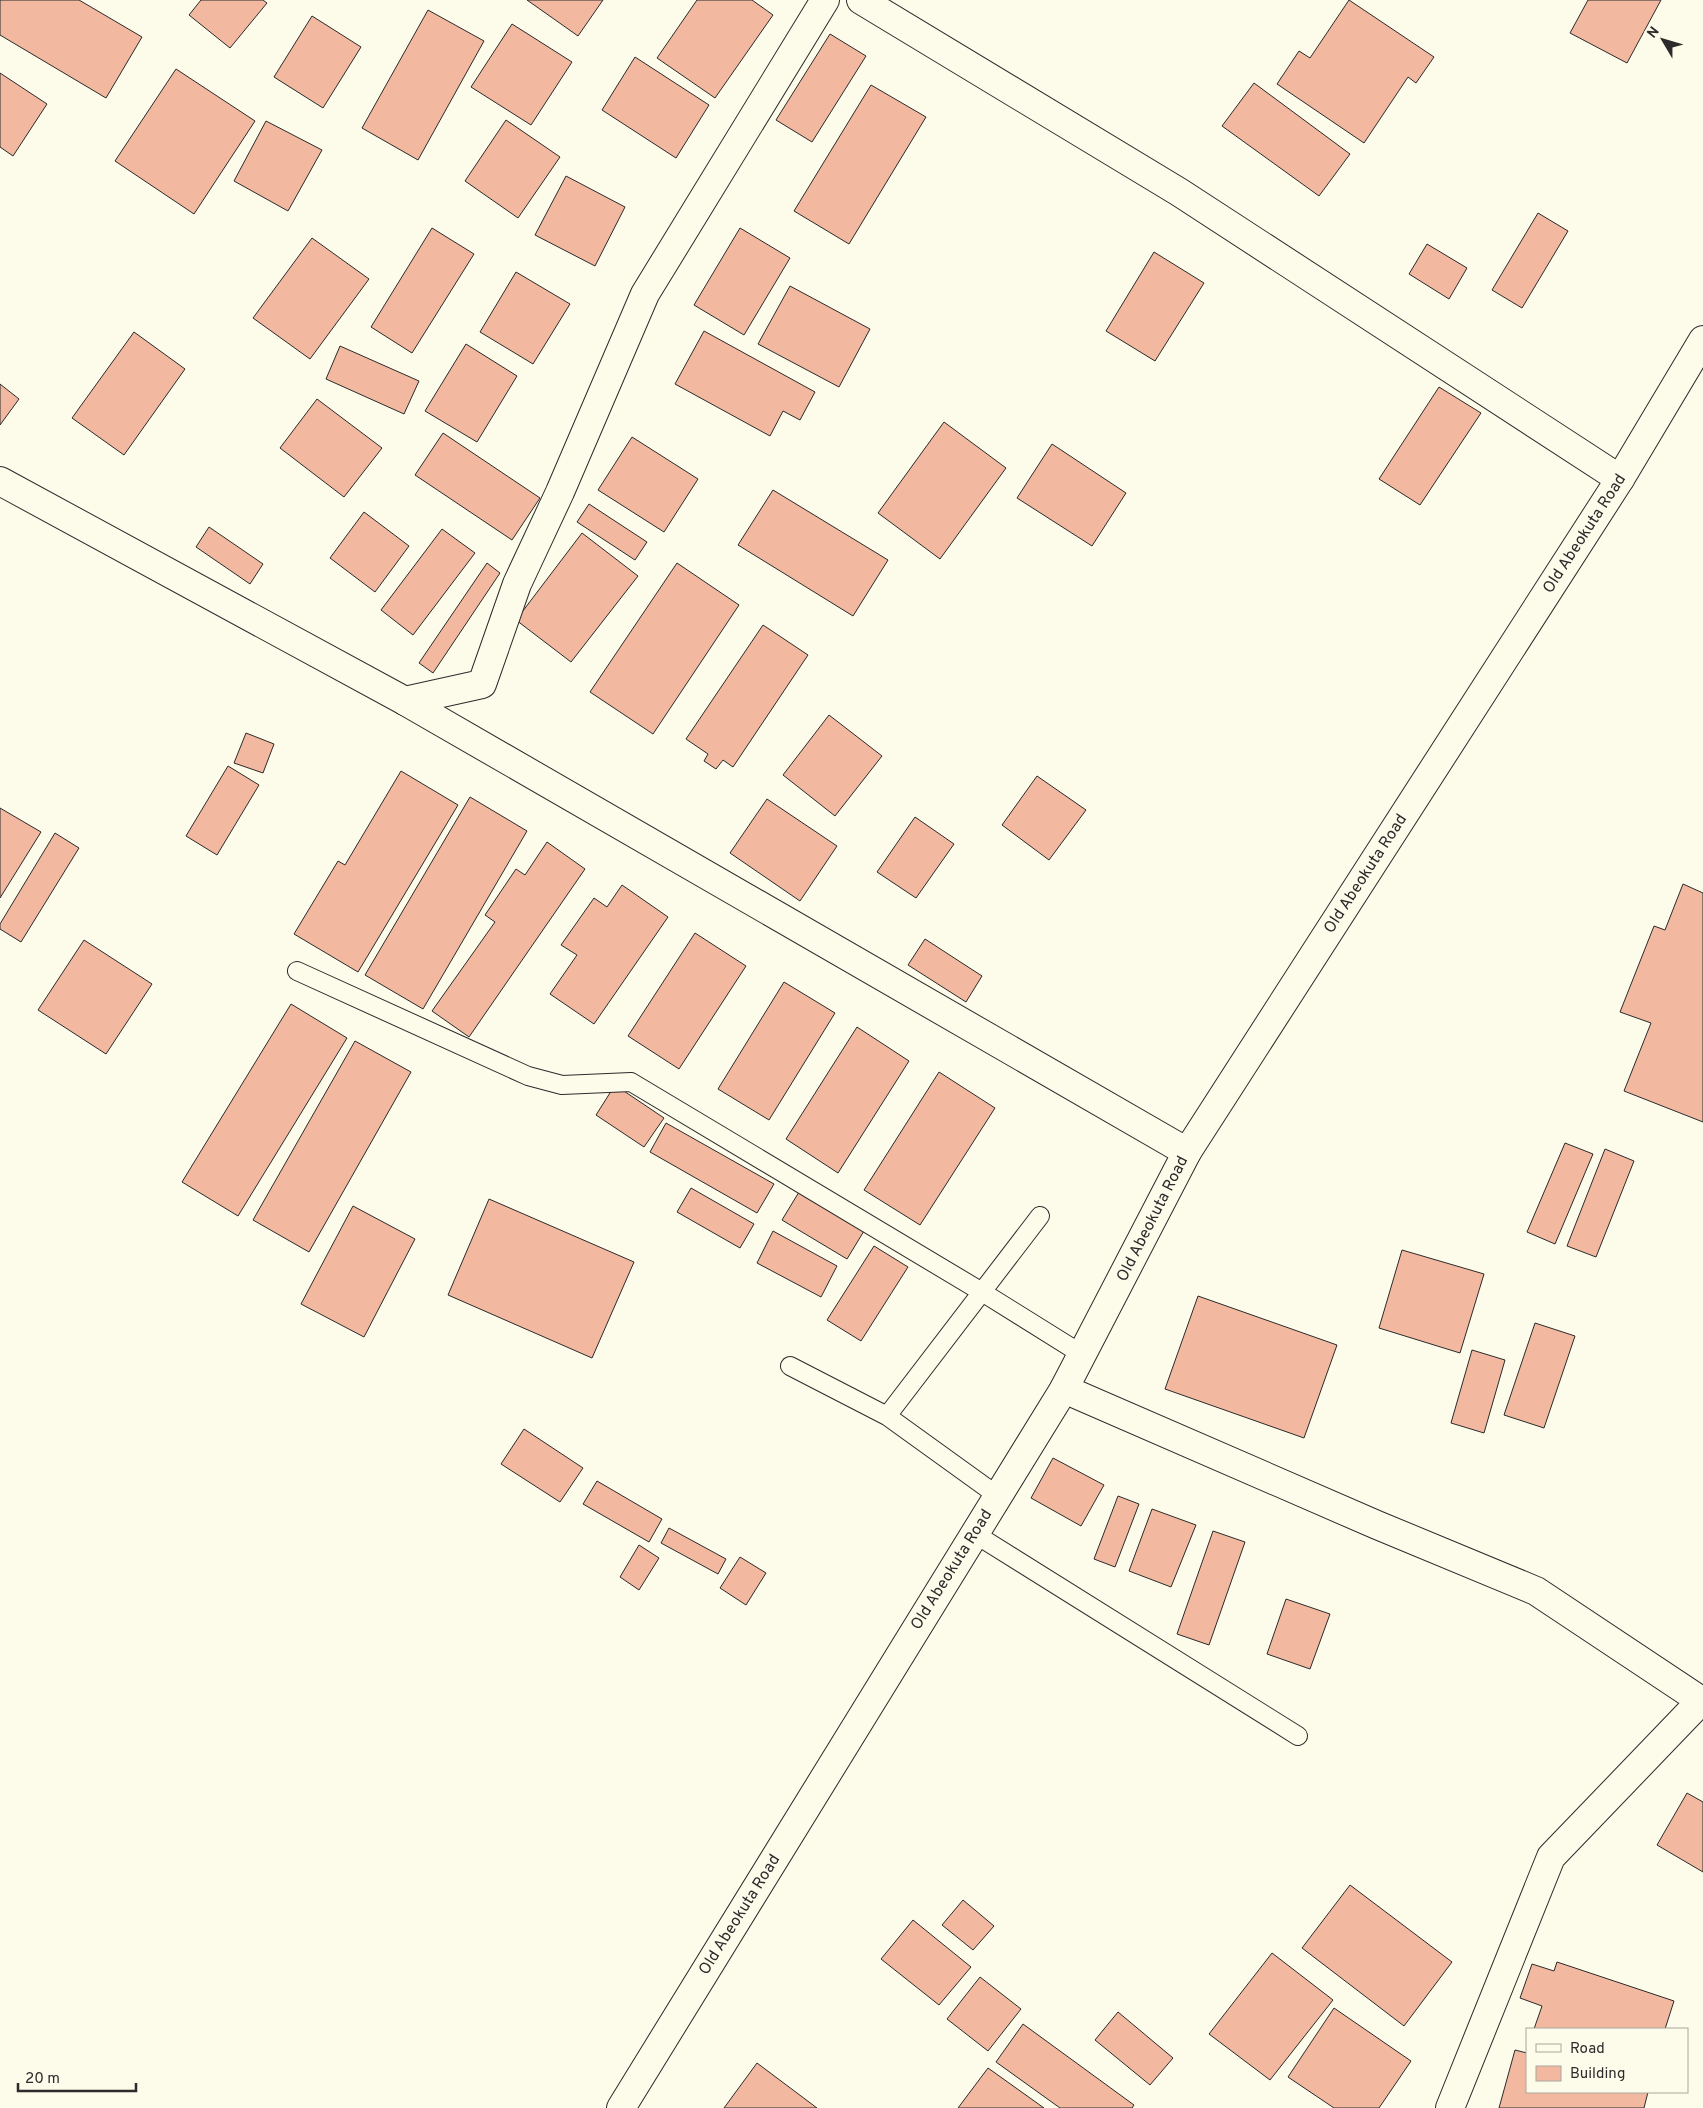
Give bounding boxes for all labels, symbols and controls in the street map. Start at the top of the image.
north arrow [1638,15,1688,65]
text: N [1644,24,1664,42]
street label: Old Abeokuta Road [1539,471,1631,597]
street label: Old Abeokuta Road [1320,811,1412,937]
street label: Old Abeokuta Road [1113,1153,1193,1285]
street label: Old Abeokuta Road [907,1506,997,1634]
street label: Old Abeokuta Road [695,1851,785,1979]
legend [1526,2028,1688,2093]
text: Road [1570,2040,1605,2059]
scale bar [18,2060,135,2092]
text: Building [1570,2065,1625,2084]
text: 20 m [25,2070,60,2089]

